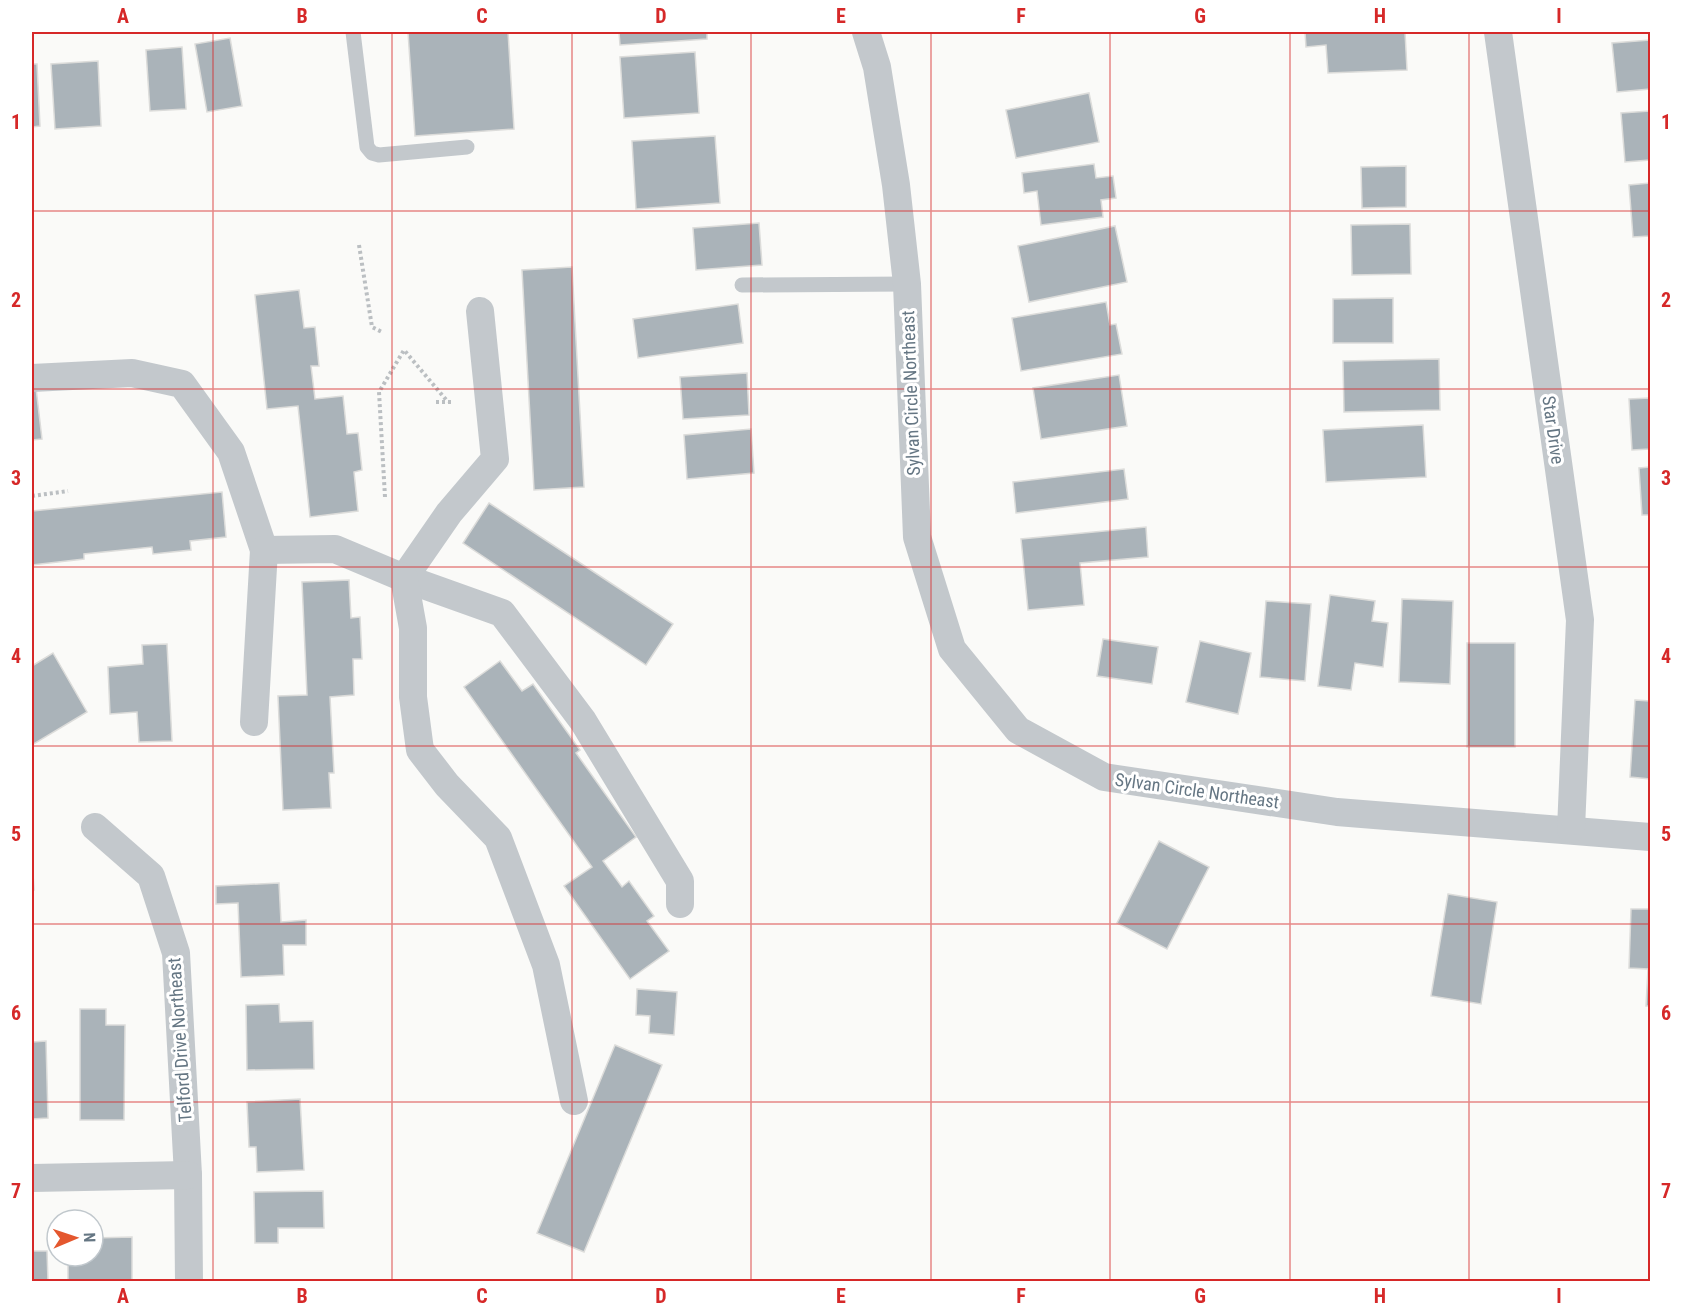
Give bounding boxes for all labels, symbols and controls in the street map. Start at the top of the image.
text: A [117,4,129,28]
text: B [296,4,308,28]
text: C [476,4,488,28]
text: D [655,4,667,28]
text: E [836,4,846,28]
text: F [1016,4,1026,28]
text: G [1194,4,1206,28]
text: H [1374,4,1386,28]
text: I [1556,4,1562,28]
text: 1 [11,110,21,134]
text: 1 [1661,110,1671,134]
text: 2 [11,288,21,312]
text: 2 [1661,288,1671,312]
street label: Sylvan Circle Northeast [897,310,924,476]
street label: Star Drive [1538,394,1569,465]
text: 3 [11,466,21,490]
text: 3 [1661,466,1671,490]
text: 4 [11,644,21,668]
text: 4 [1661,644,1671,668]
street label: Sylvan Circle Northeast [1114,769,1280,812]
text: 5 [11,822,21,846]
text: 5 [1661,822,1671,846]
street label: Telford Drive Northeast [163,957,196,1123]
text: 6 [11,1001,21,1025]
text: 6 [1661,1001,1671,1025]
text: 7 [11,1179,21,1203]
text: 7 [1661,1179,1671,1203]
north arrow [45,1208,105,1268]
text: N [80,1232,99,1243]
text: A [117,1284,129,1308]
text: B [296,1284,308,1308]
text: C [476,1284,488,1308]
text: D [655,1284,667,1308]
text: E [836,1284,846,1308]
text: F [1016,1284,1026,1308]
text: G [1194,1284,1206,1308]
text: H [1374,1284,1386,1308]
text: I [1556,1284,1562,1308]

